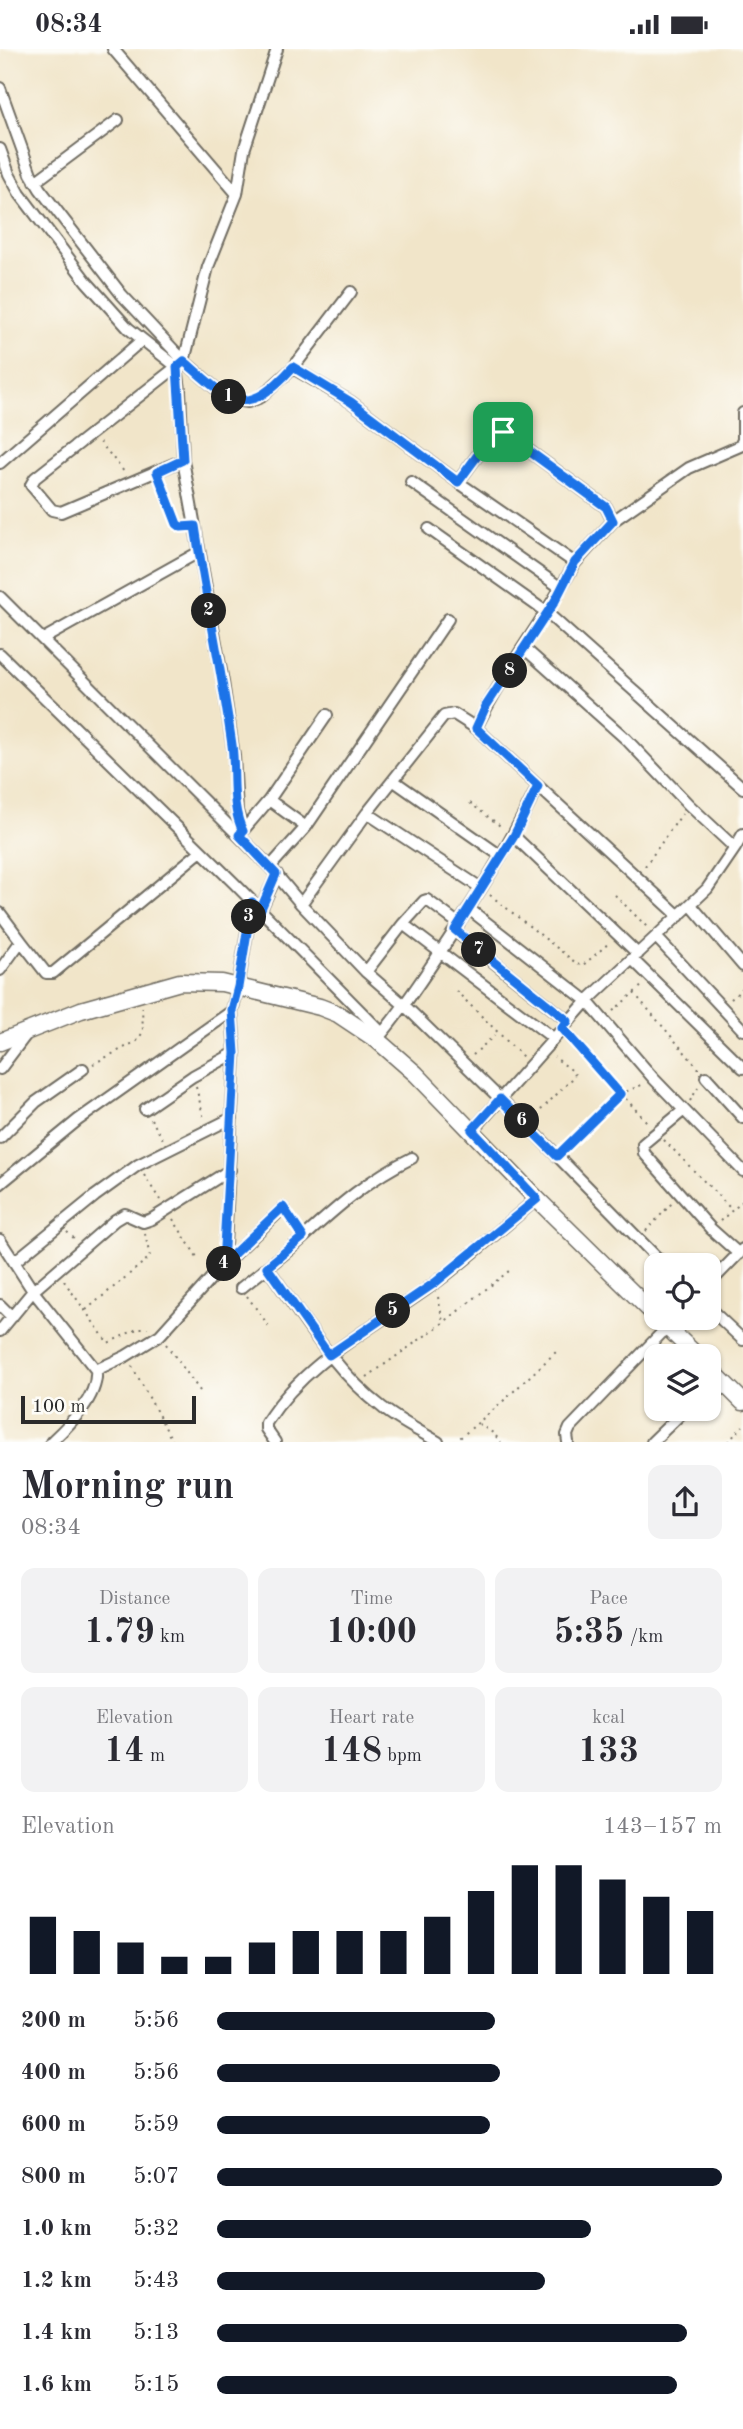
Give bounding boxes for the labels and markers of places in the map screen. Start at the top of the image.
pin: 1 [212,379,246,415]
pin [473,402,533,462]
pin: 2 [192,593,227,629]
pin: 8 [492,653,528,689]
pin: 3 [232,899,266,935]
pin: 7 [462,933,496,967]
pin: 6 [504,1103,540,1139]
pin: 4 [206,1247,242,1281]
pin: 5 [376,1293,410,1329]

